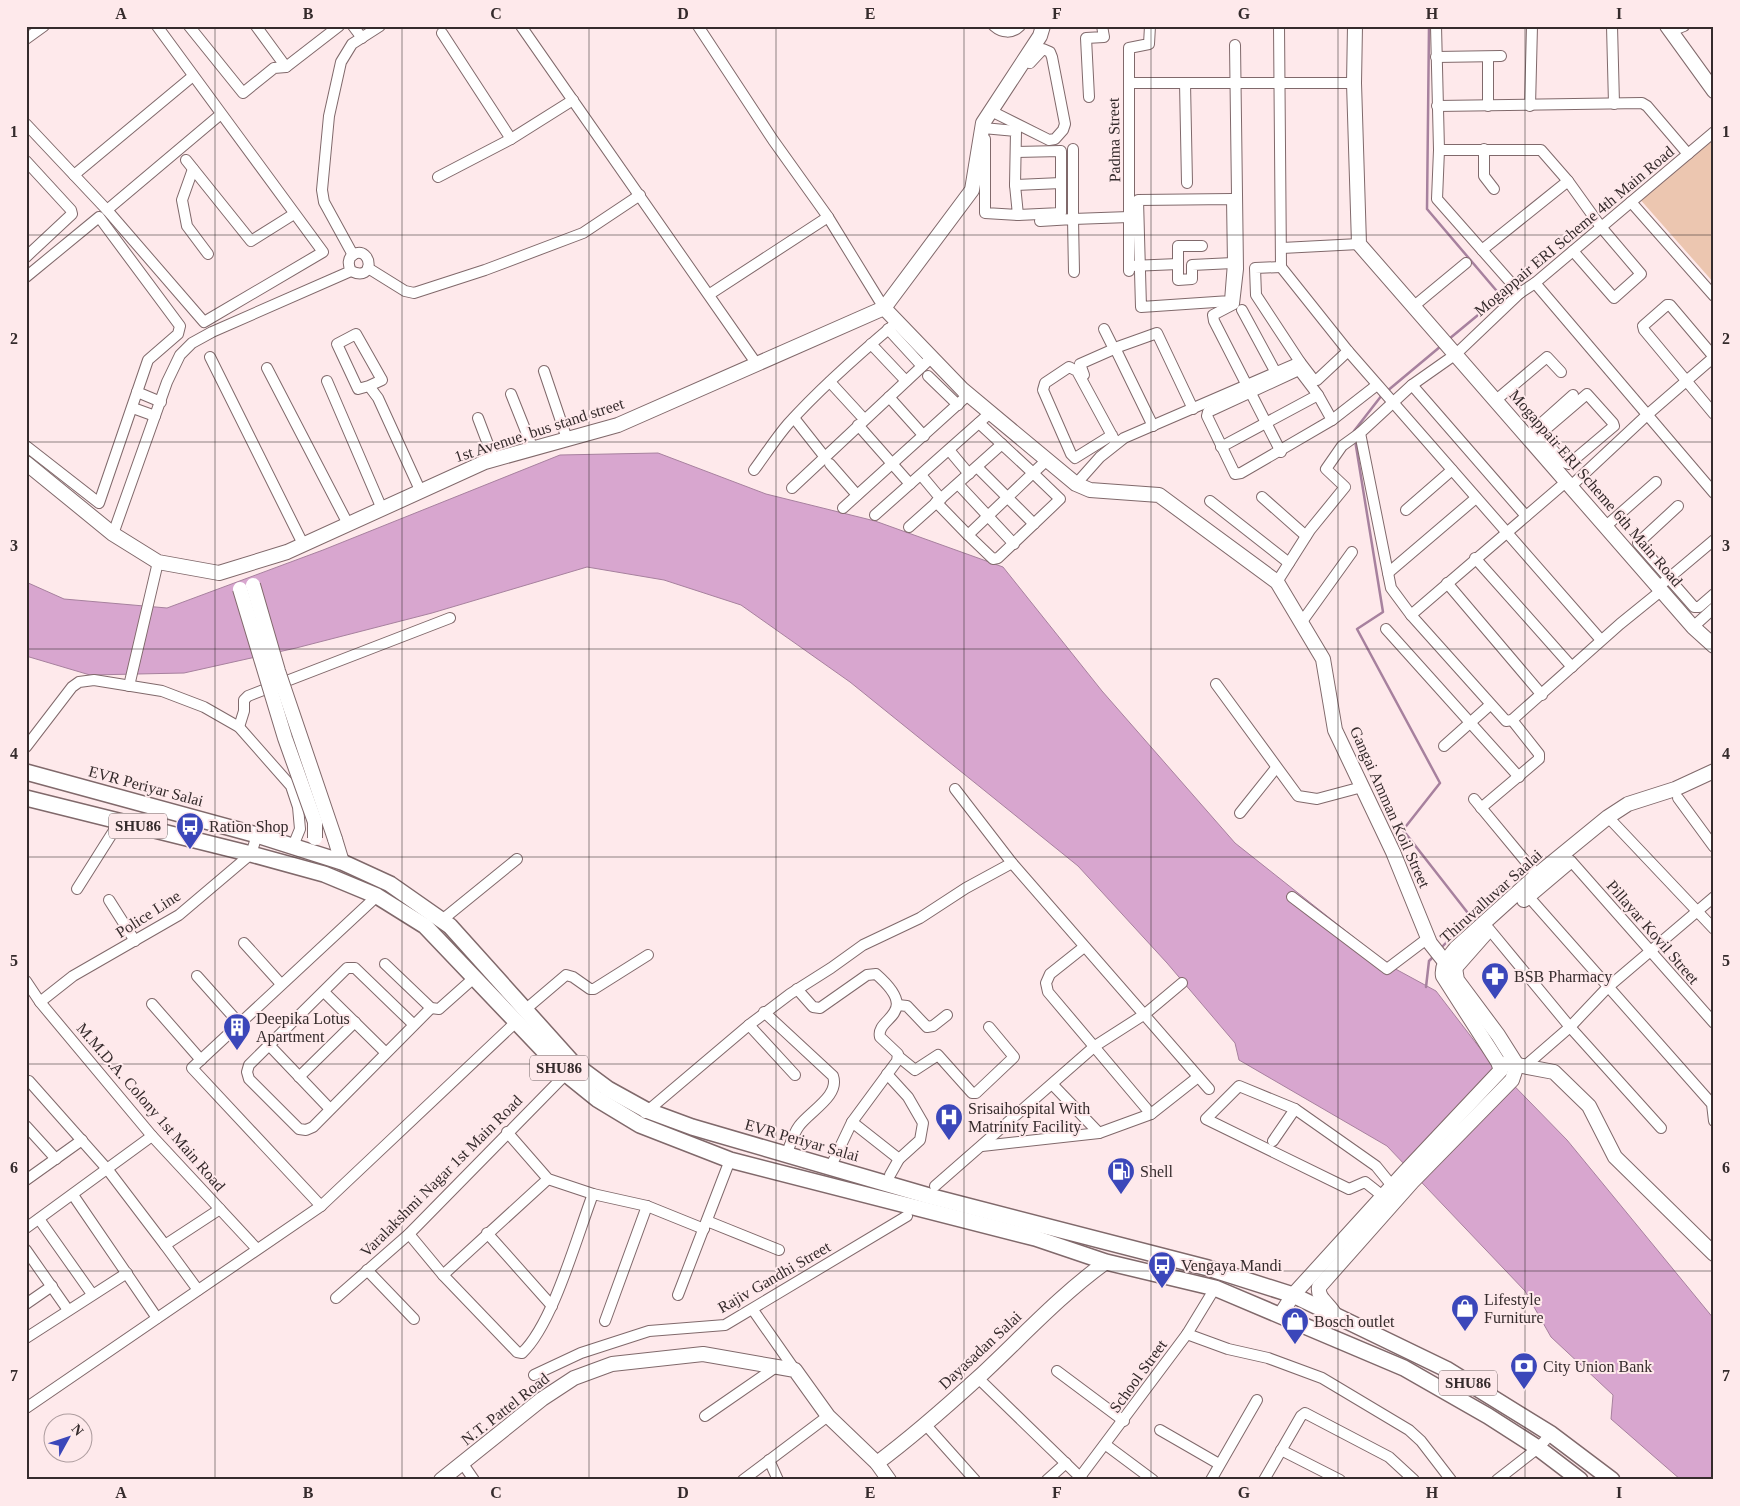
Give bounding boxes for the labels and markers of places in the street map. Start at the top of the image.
bus stop icon: Ration Shop [175,811,205,850]
place label: Ration Shop [209,818,289,836]
pharmacy icon: BSB Pharmacy [1480,961,1510,1000]
place label: BSB Pharmacy [1514,968,1612,986]
place label: Deepika Lotus Apartment [256,1010,350,1046]
building icon: Deepika Lotus Apartment [222,1012,252,1051]
place label: Srisaihospital With Matrinity Facility [968,1100,1090,1136]
hospital icon: Srisaihospital With Matrinity Facility [934,1102,964,1141]
fuel station icon: Shell [1106,1156,1136,1195]
place label: Shell [1140,1163,1173,1180]
bus stop icon: Vengaya Mandi [1147,1250,1177,1289]
place label: Vengaya Mandi [1181,1257,1282,1275]
place label: Lifestyle Furniture [1484,1291,1544,1326]
shop icon: Lifestyle Furniture [1450,1293,1480,1332]
shop icon: Bosch outlet [1280,1306,1310,1345]
place label: Bosch outlet [1314,1313,1395,1330]
bank icon: City Union Bank [1509,1351,1539,1390]
place label: City Union Bank [1543,1358,1652,1376]

